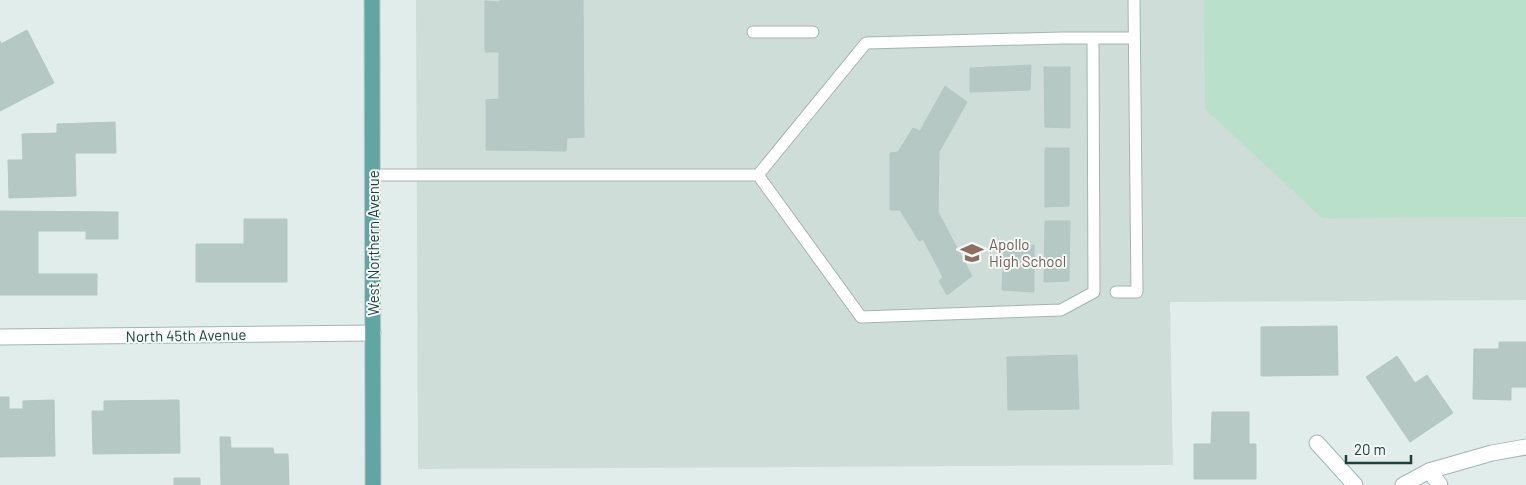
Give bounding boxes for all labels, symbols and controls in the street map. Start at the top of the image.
street label: West Northern Avenue [364,170,382,316]
place label: Apollo High School [989,235,1066,270]
school or university icon: Apollo High School [959,240,985,266]
street label: North 45th Avenue [125,325,247,345]
scale bar [1346,432,1411,464]
text: 20 m [1354,440,1386,458]

